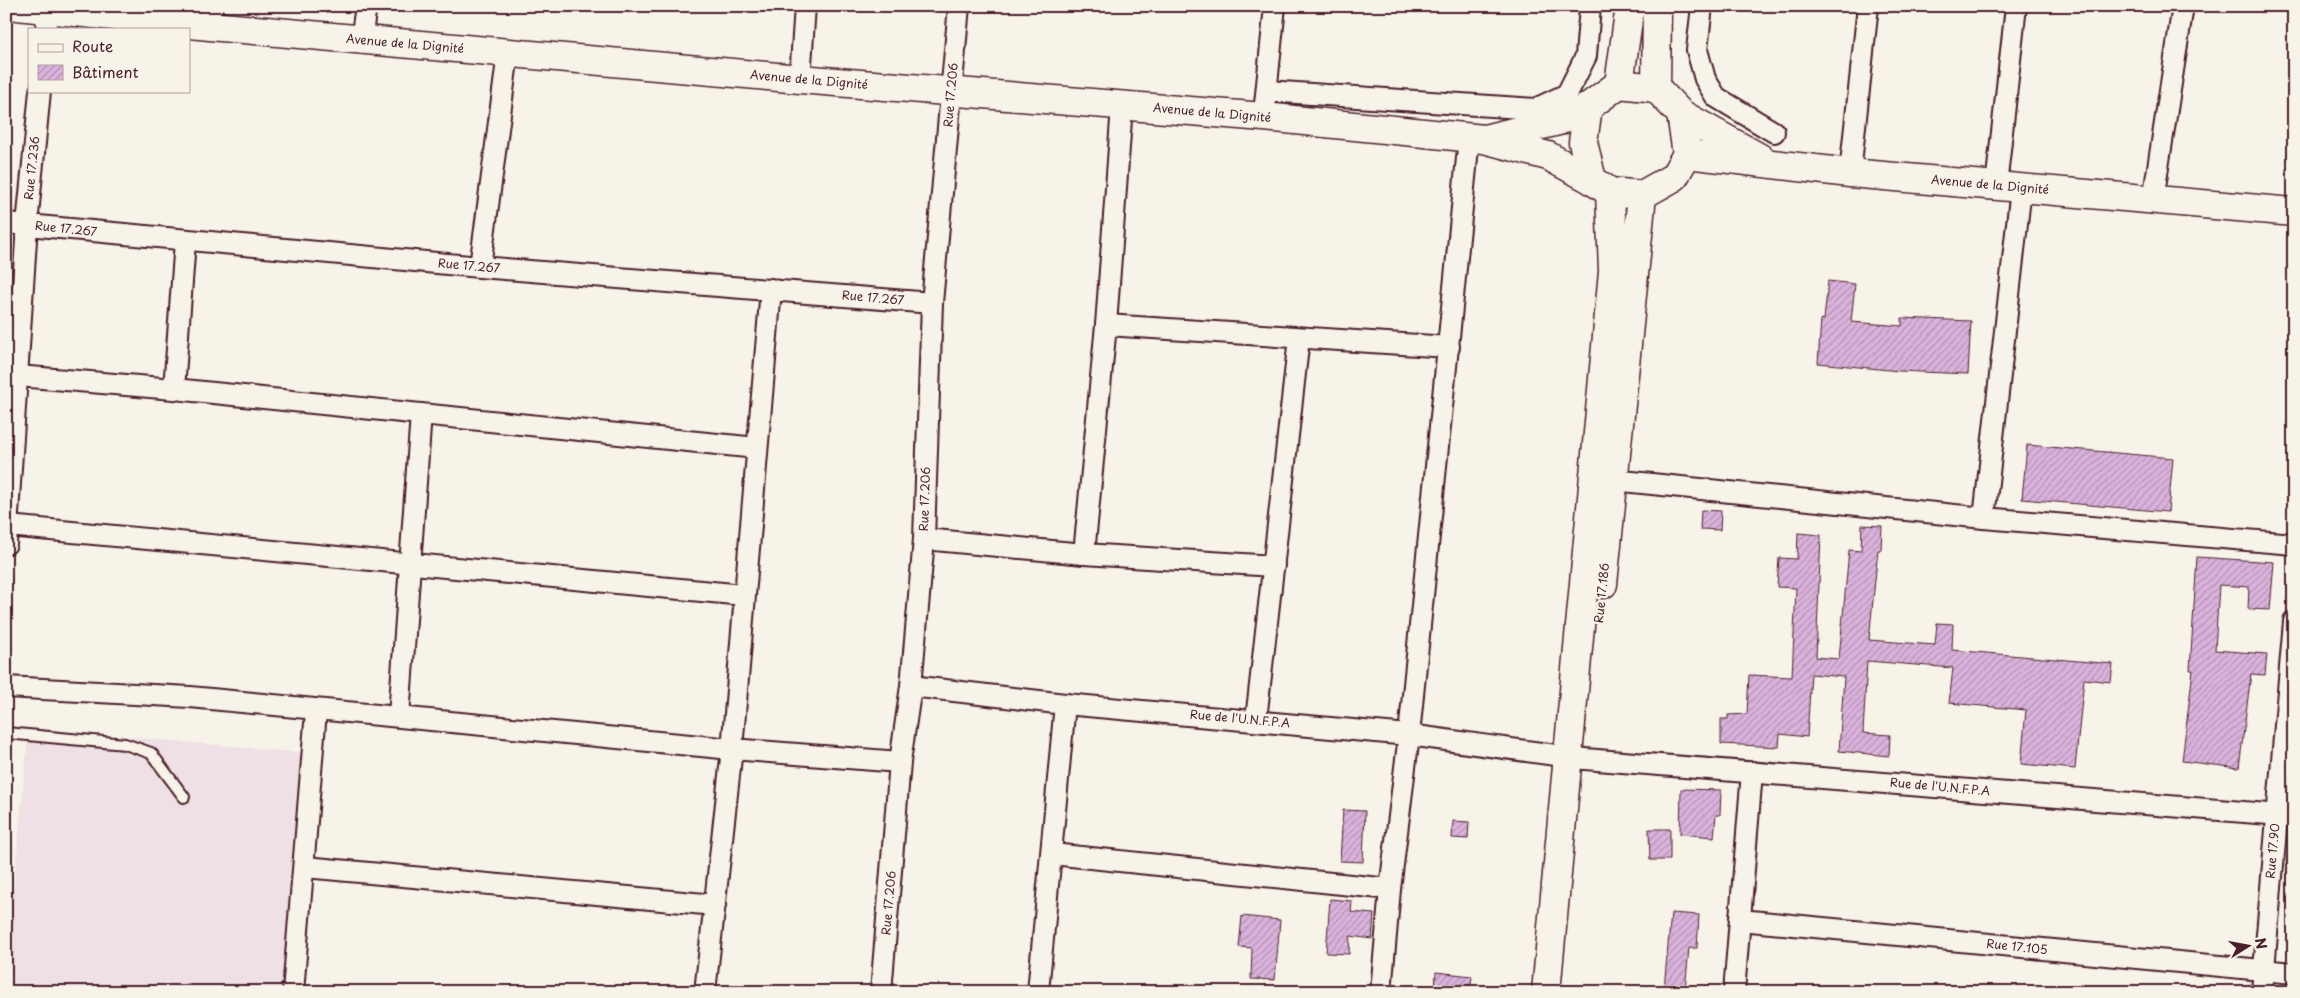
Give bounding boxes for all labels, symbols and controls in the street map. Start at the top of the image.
legend [28,28,190,92]
street label: Avenue de la Dignité [345,29,465,57]
text: Route [72,34,113,57]
text: Bâtiment [72,60,139,83]
street label: Rue 17.206 [938,62,962,128]
street label: Avenue de la Dignité [749,65,869,93]
street label: Avenue de la Dignité [1152,98,1272,126]
street label: Rue 17.236 [19,135,43,201]
street label: Avenue de la Dignité [1930,170,2050,198]
street label: Rue 17.267 [34,216,98,240]
street label: Rue 17.267 [437,253,501,277]
street label: Rue 17.267 [841,285,905,309]
street label: Rue 17.206 [914,466,934,532]
street label: Rue 17.186 [1589,562,1613,624]
street label: Rue de l'U.N.F.P.A [1189,705,1291,731]
street label: Rue de l'U.N.F.P.A [1889,773,1991,799]
street label: Rue 17.90 [2261,822,2283,879]
street label: Rue 17.206 [876,870,900,936]
north arrow [2222,920,2272,970]
street label: Rue 17.105 [1986,934,2049,958]
text: N [2250,936,2273,951]

